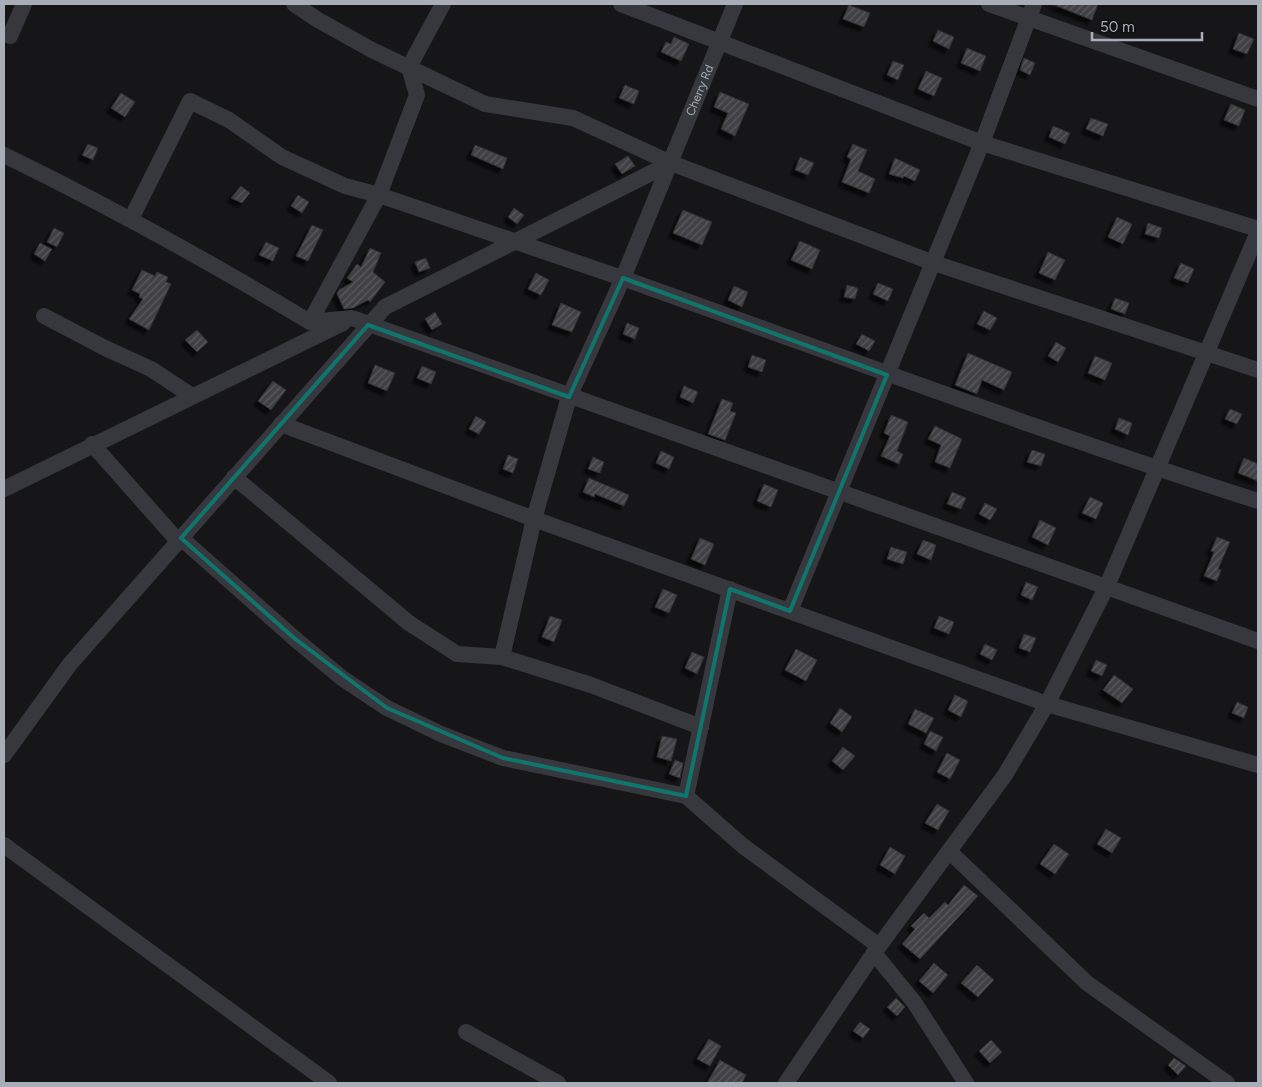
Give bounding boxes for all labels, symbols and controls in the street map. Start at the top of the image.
scale bar [1092,10,1202,42]
text: 50 m [1100,18,1135,36]
street label: Cherry Rd [683,63,716,118]

